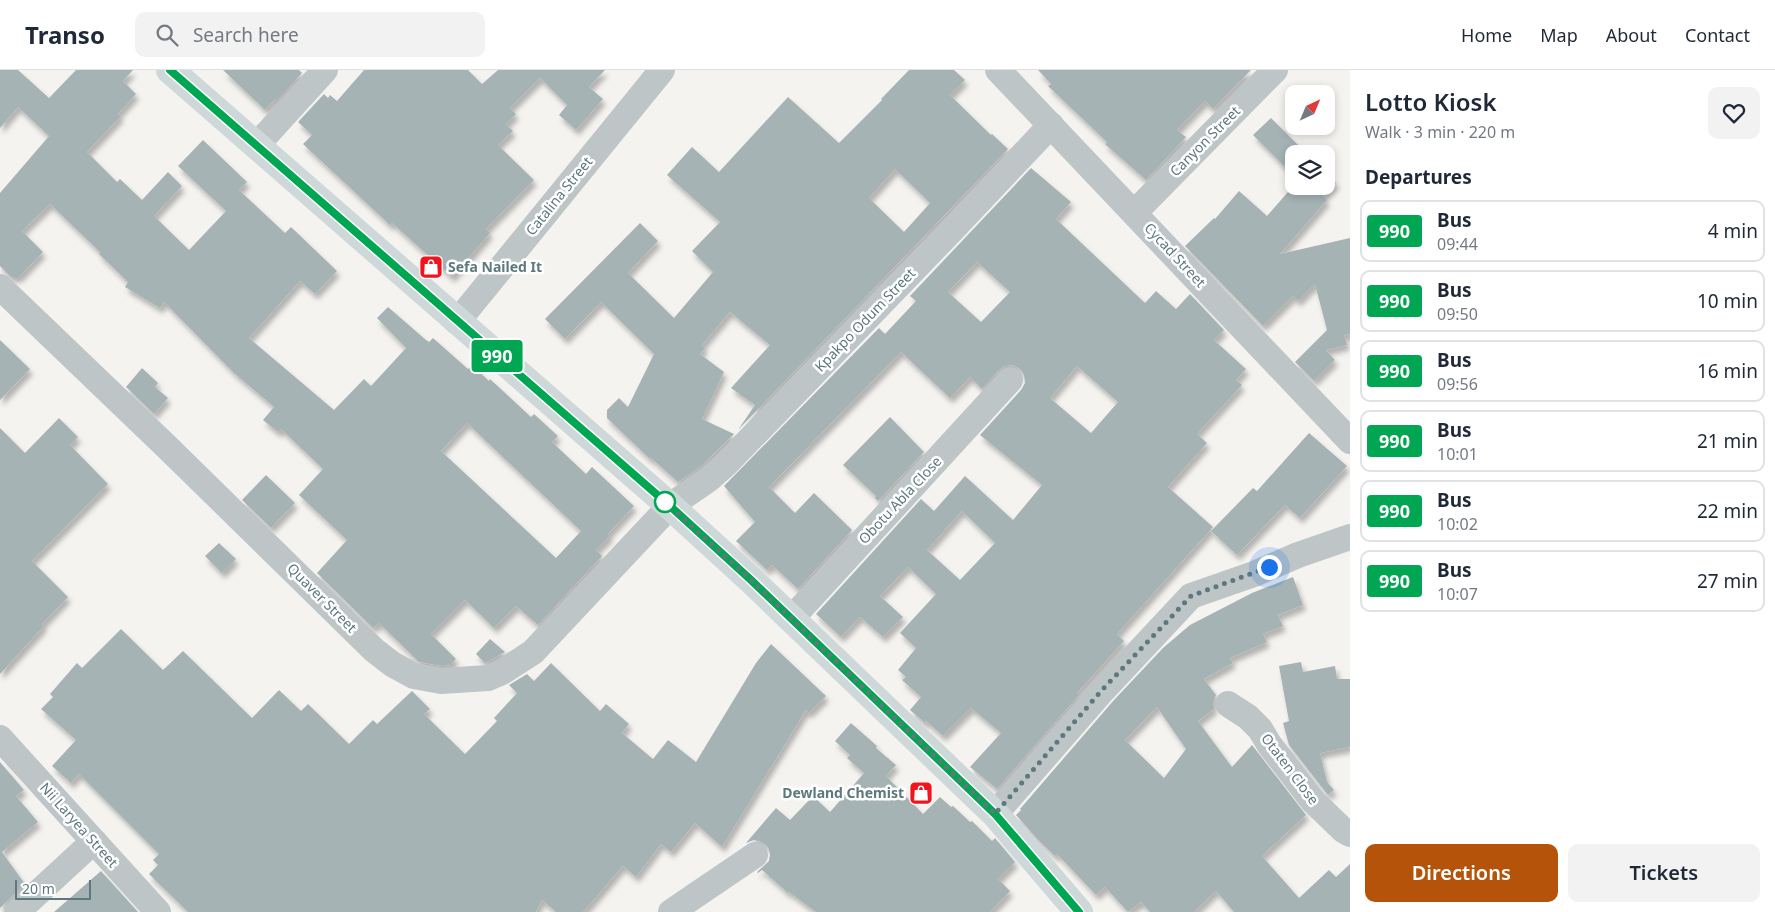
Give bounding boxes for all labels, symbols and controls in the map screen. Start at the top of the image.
search box [135,12,485,57]
text: Transo [25,18,105,51]
icon: search [153,21,181,49]
text: Search here [193,22,299,48]
text: Home [1461,23,1512,47]
text: Map [1540,23,1578,47]
text: About [1606,23,1657,47]
text: Contact [1685,23,1750,47]
north arrow [1285,85,1335,135]
map controls [1285,85,1335,195]
text: Lotto Kiosk [1365,85,1497,118]
button: heart [1708,87,1760,139]
street label: Canyon Street [1165,101,1244,180]
text: Walk · 3 min · 220 m [1365,121,1515,143]
button: layers [1285,145,1335,195]
street label: Catalina Street [521,152,596,239]
text: Departures [1365,164,1472,190]
text: Bus [1437,207,1472,233]
street label: Cycad Street [1140,218,1210,291]
text: 4 min [1708,218,1758,244]
text: 990 [1379,219,1410,243]
text: 09:44 [1437,233,1478,255]
shop icon: Sefa Nailed It [418,254,444,280]
place label: Sefa Nailed It [448,257,542,276]
street label: Kpakpo Odum Street [810,264,919,376]
text: Bus [1437,277,1472,303]
text: 10 min [1697,288,1758,314]
text: 990 [1379,289,1410,313]
text: 09:50 [1437,303,1478,325]
line badge: 990 [468,340,526,372]
text: 990 [482,344,512,368]
text: Bus [1437,347,1472,373]
text: 16 min [1697,358,1758,384]
text: 990 [1379,359,1410,383]
text: 09:56 [1437,373,1478,395]
text: Bus [1437,417,1472,443]
text: 21 min [1697,428,1758,454]
text: 990 [1379,429,1410,453]
text: 10:01 [1437,443,1478,465]
street label: Obotu Abla Close [854,452,945,548]
text: Bus [1437,487,1472,513]
unlabelled marker [654,491,676,513]
text: 22 min [1697,498,1758,524]
text: 990 [1379,499,1410,523]
text: 10:02 [1437,513,1478,535]
your location [1257,555,1282,580]
text: Bus [1437,557,1472,583]
street label: Quaver Street [283,559,361,637]
text: 27 min [1697,568,1758,594]
text: 990 [1379,569,1410,593]
text: 10:07 [1437,583,1478,605]
street label: Otaten Close [1257,729,1324,808]
street label: Nii Laryea Street [36,778,123,871]
shop icon: Dewland Chemist [908,780,934,806]
place label: Dewland Chemist [782,783,904,802]
button: Directions [1365,844,1558,902]
button: Tickets [1568,844,1760,902]
scale bar [15,877,91,900]
text: 20 m [22,879,55,898]

